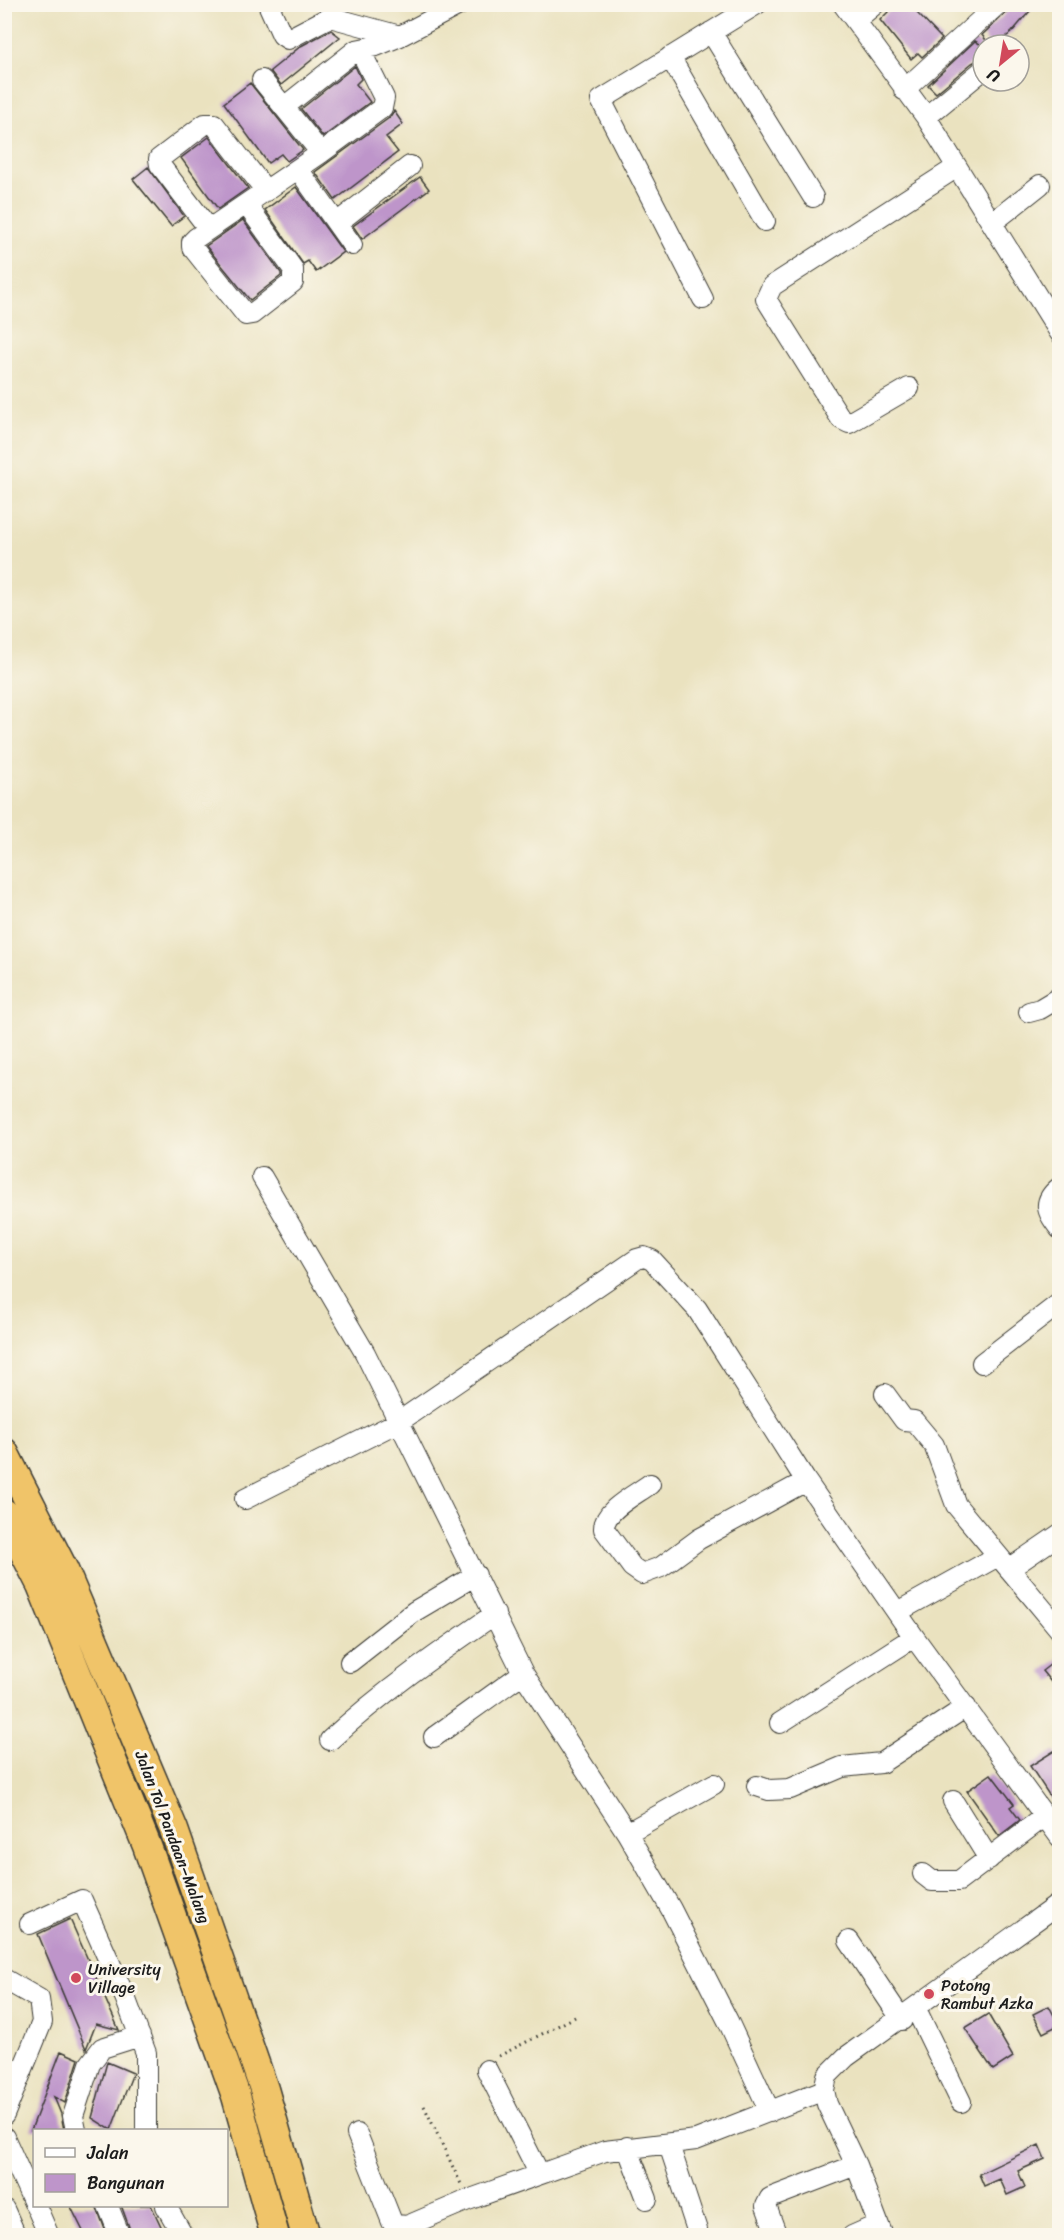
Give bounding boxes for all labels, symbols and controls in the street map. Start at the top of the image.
north arrow [971,33,1031,93]
text: U [981,60,1006,91]
street label: Jalan Tol Pandaan–Malang [126,1745,219,1928]
place label: University Village [88,1955,162,2002]
marker: University Village [69,1971,83,1985]
place label: Potong Rambut Azka [941,1971,1033,2018]
marker: Potong Rambut Azka [922,1987,936,2001]
legend [33,2129,228,2207]
text: Jalan [86,2137,129,2169]
text: Bangunan [87,2167,165,2199]

